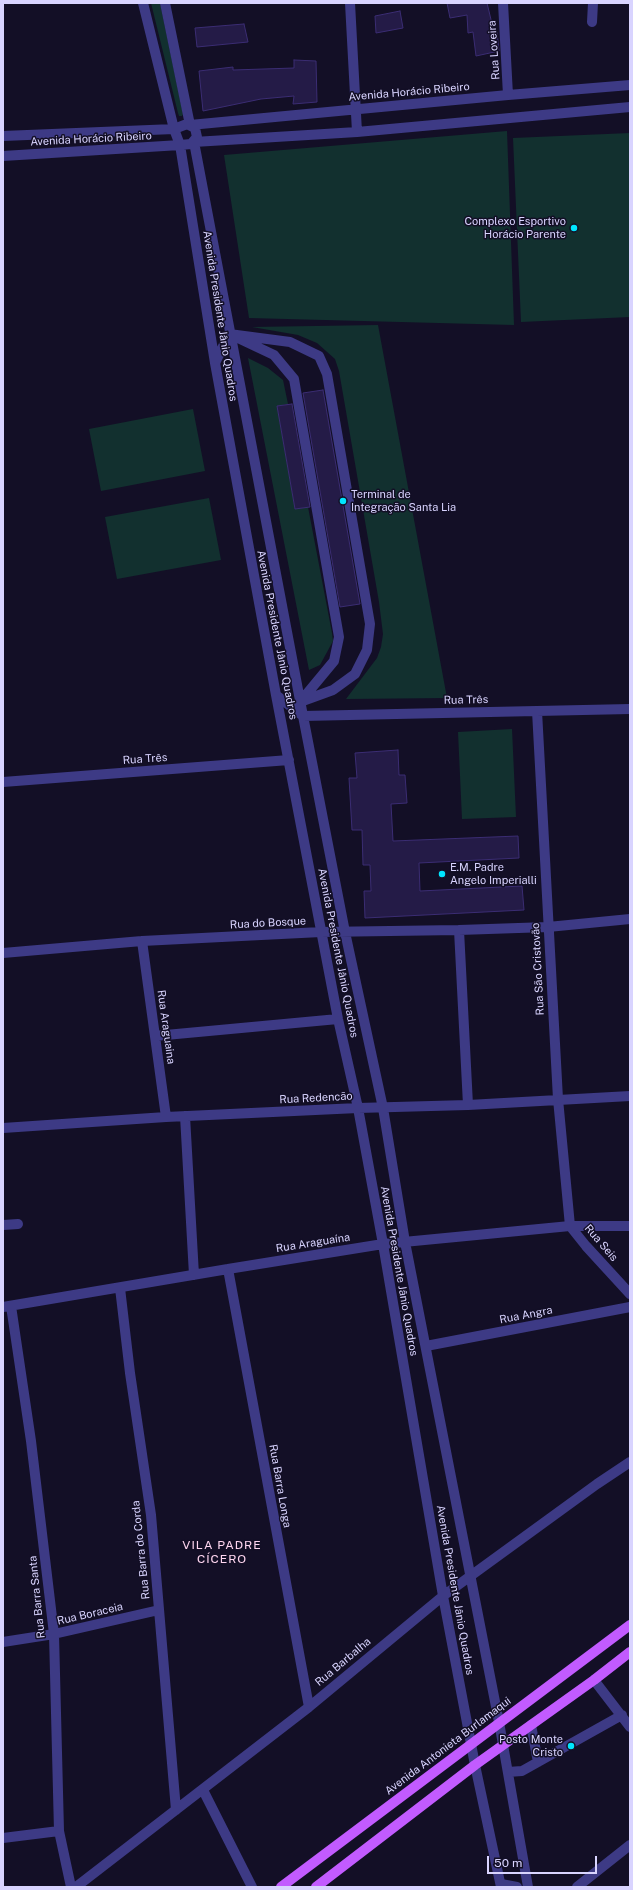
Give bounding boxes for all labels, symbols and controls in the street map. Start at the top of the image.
street label: Rua Loveira [485,20,503,80]
street label: Avenida Horácio Ribeiro [348,80,470,104]
street label: Avenida Horácio Ribeiro [30,129,152,149]
place label: Complexo Esportivo Horácio Parente [465,215,566,241]
marker: Complexo Esportivo Horácio Parente [569,223,579,233]
street label: Avenida Presidente Jânio Quadros [200,230,240,402]
place label: Terminal de Integração Santa Lia [351,488,456,514]
marker: Terminal de Integração Santa Lia [338,496,348,506]
street label: Avenida Presidente Jânio Quadros [254,549,300,721]
street label: Rua Três [444,693,488,707]
street label: Rua Três [122,751,168,767]
place label: E.M. Padre Angelo Imperialli [450,861,537,887]
street label: Avenida Presidente Jânio Quadros [315,867,361,1039]
marker: E.M. Padre Angelo Imperialli [437,869,447,879]
street label: Rua do Bosque [230,914,306,932]
street label: Rua São Cristovão [529,922,547,1016]
street label: Rua Araguaina [154,989,178,1065]
street label: Rua Redencão [279,1089,353,1107]
street label: Avenida Presidente Jânio Quadros [378,1185,420,1357]
street label: Rua Seis [581,1222,621,1264]
street label: Rua Araguaína [275,1231,351,1255]
street label: Rua Angra [498,1303,554,1327]
street label: Rua Barra Longa [266,1443,294,1529]
street label: Rua Barra do Corda [129,1500,153,1600]
street label: Avenida Presidente Jânio Quadros [434,1504,476,1676]
district label: VILA PADRE CÍCERO [182,1538,262,1566]
street label: Rua Barra Santa [26,1555,48,1639]
street label: Rua Boraceia [56,1600,124,1628]
street label: Rua Barbalha [313,1635,373,1689]
street label: Avenida Antonieta Burlamaqui [382,1694,514,1798]
place label: Posto Monte Cristo [499,1733,563,1759]
marker: Posto Monte Cristo [566,1741,576,1751]
scale bar [489,1848,599,1874]
text: 50 m [494,1856,522,1870]

